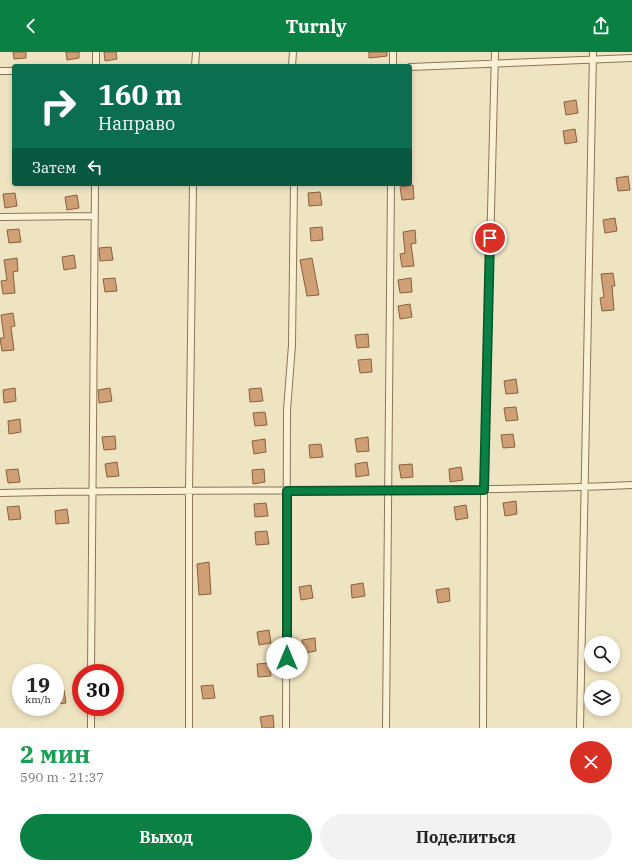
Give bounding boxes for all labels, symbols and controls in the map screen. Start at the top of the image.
icon: back [20,15,42,37]
text: Turnly [285,15,347,38]
icon: share [590,15,612,37]
text: 160 m [98,76,182,113]
icon: right [32,80,84,132]
text: Направо [98,112,175,135]
icon: left [84,156,106,178]
text: Затем [32,158,76,177]
pin [473,221,507,255]
icon: arrive [479,227,501,249]
map controls [584,636,620,716]
button: search [584,636,620,672]
position arrow [266,637,308,679]
speed limit sign: 30 [72,664,124,716]
text: 19 [26,671,50,698]
button: layers [584,680,620,716]
text: km/h [25,693,51,706]
text: 2 мин [20,738,90,770]
button: close [570,741,612,783]
text: 590 m · 21:37 [20,769,104,786]
button: Выход [20,814,312,860]
button: Поделиться [320,814,612,860]

